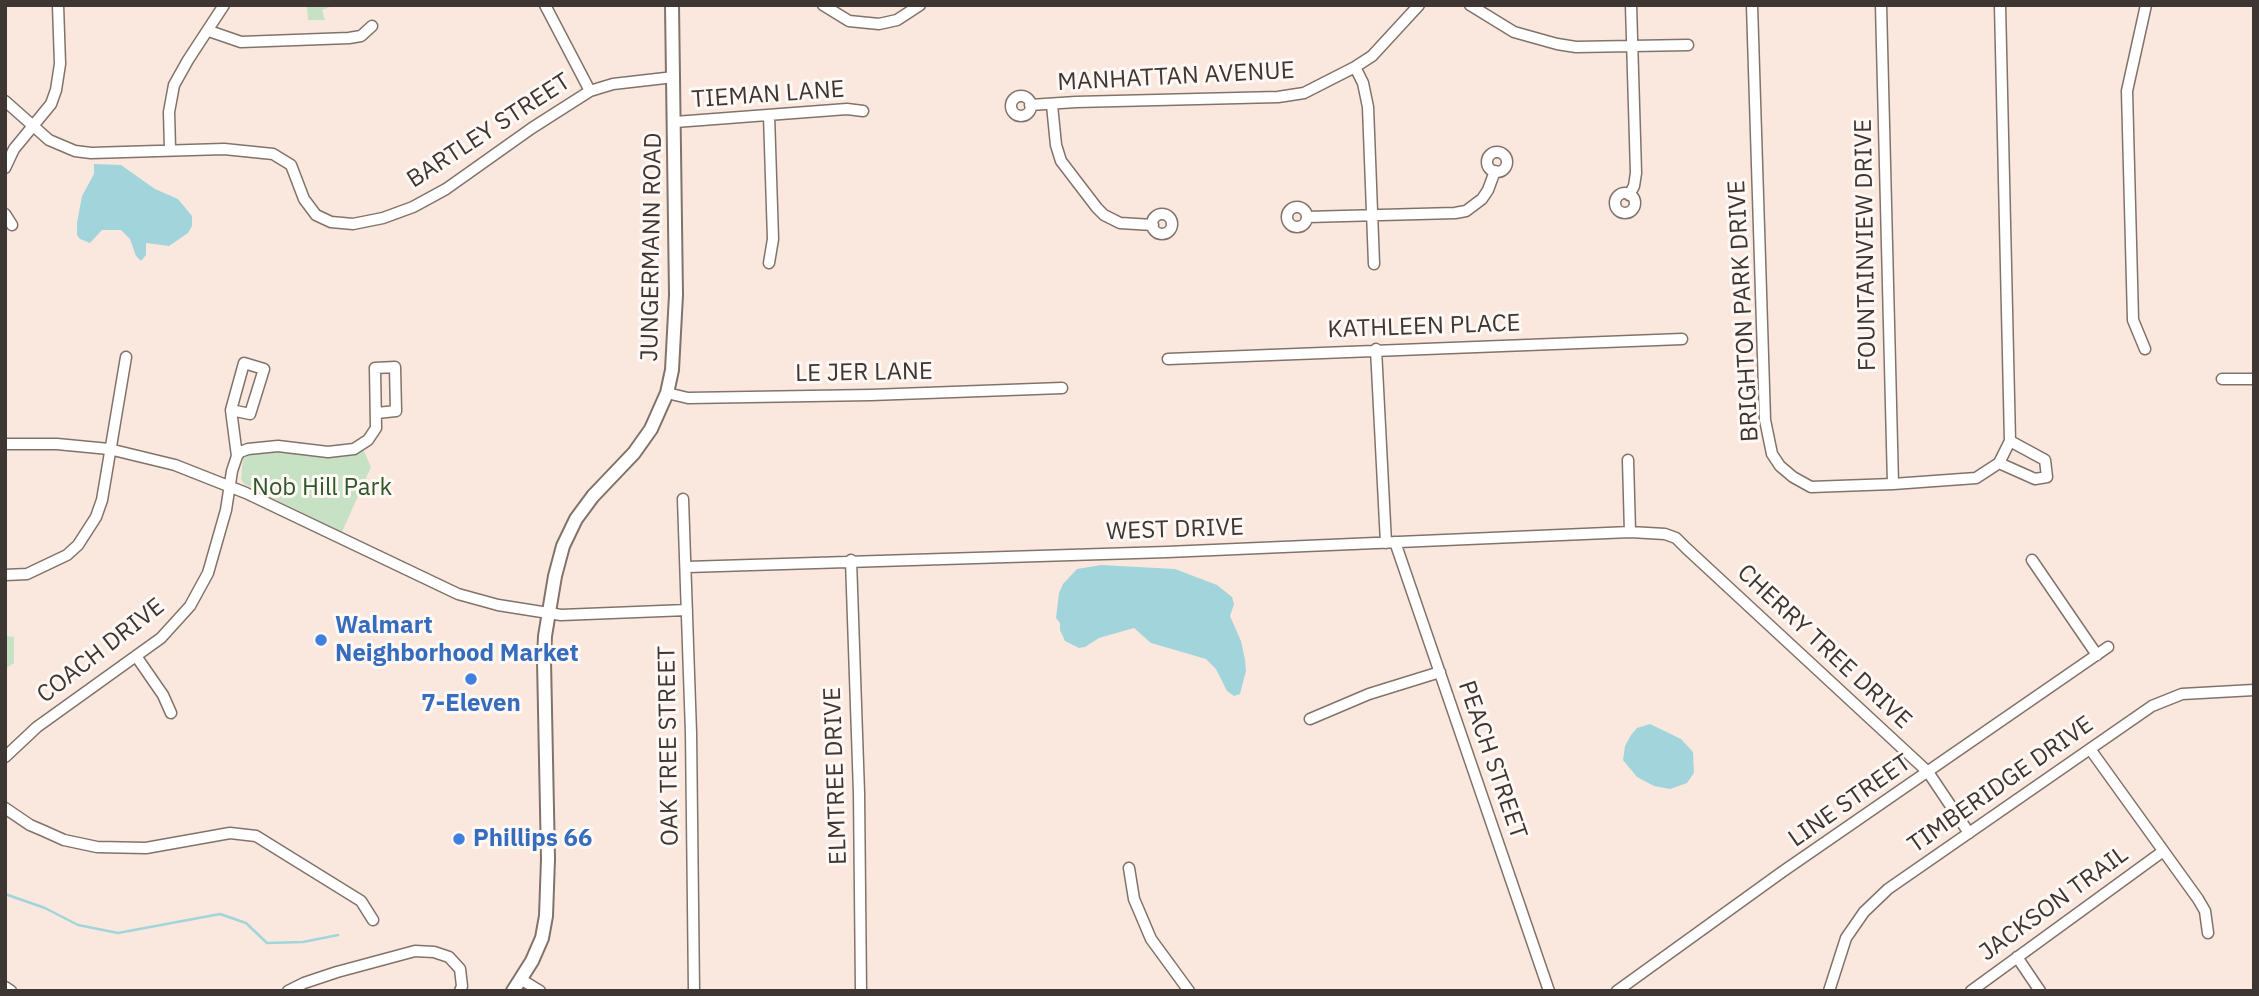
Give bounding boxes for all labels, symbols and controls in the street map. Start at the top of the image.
street label: MANHATTAN AVENUE [1057,56,1295,98]
street label: BARTLEY STREET [402,67,576,195]
street label: TIEMAN LANE [690,75,846,115]
street label: FOUNTAINVIEW DRIVE [1849,119,1883,371]
street label: JUNGERMANN ROAD [636,132,668,362]
street label: BRIGHTON PARK DRIVE [1723,179,1765,443]
street label: KATHLEEN PLACE [1327,309,1521,345]
street label: LE JER LANE [795,357,933,389]
park label: Nob Hill Park [252,474,392,502]
street label: WEST DRIVE [1106,513,1244,547]
street label: CHERRY TREE DRIVE [1731,559,1917,735]
street label: COACH DRIVE [32,592,170,710]
place label: Walmart Neighborhood Market [335,612,579,668]
marker: Walmart Neighborhood Market [313,632,329,648]
street label: OAK TREE STREET [653,646,685,846]
marker: 7-Eleven [463,671,479,687]
street label: PEACH STREET [1451,677,1533,843]
street label: ELMTREE DRIVE [819,687,853,865]
place label: 7-Eleven [421,690,521,718]
street label: TIMBERIDGE DRIVE [1903,710,2099,860]
street label: LINE STREET [1783,748,1917,854]
place label: Phillips 66 [473,825,592,853]
marker: Phillips 66 [451,831,467,847]
street label: JACKSON TRAIL [1974,840,2134,968]

